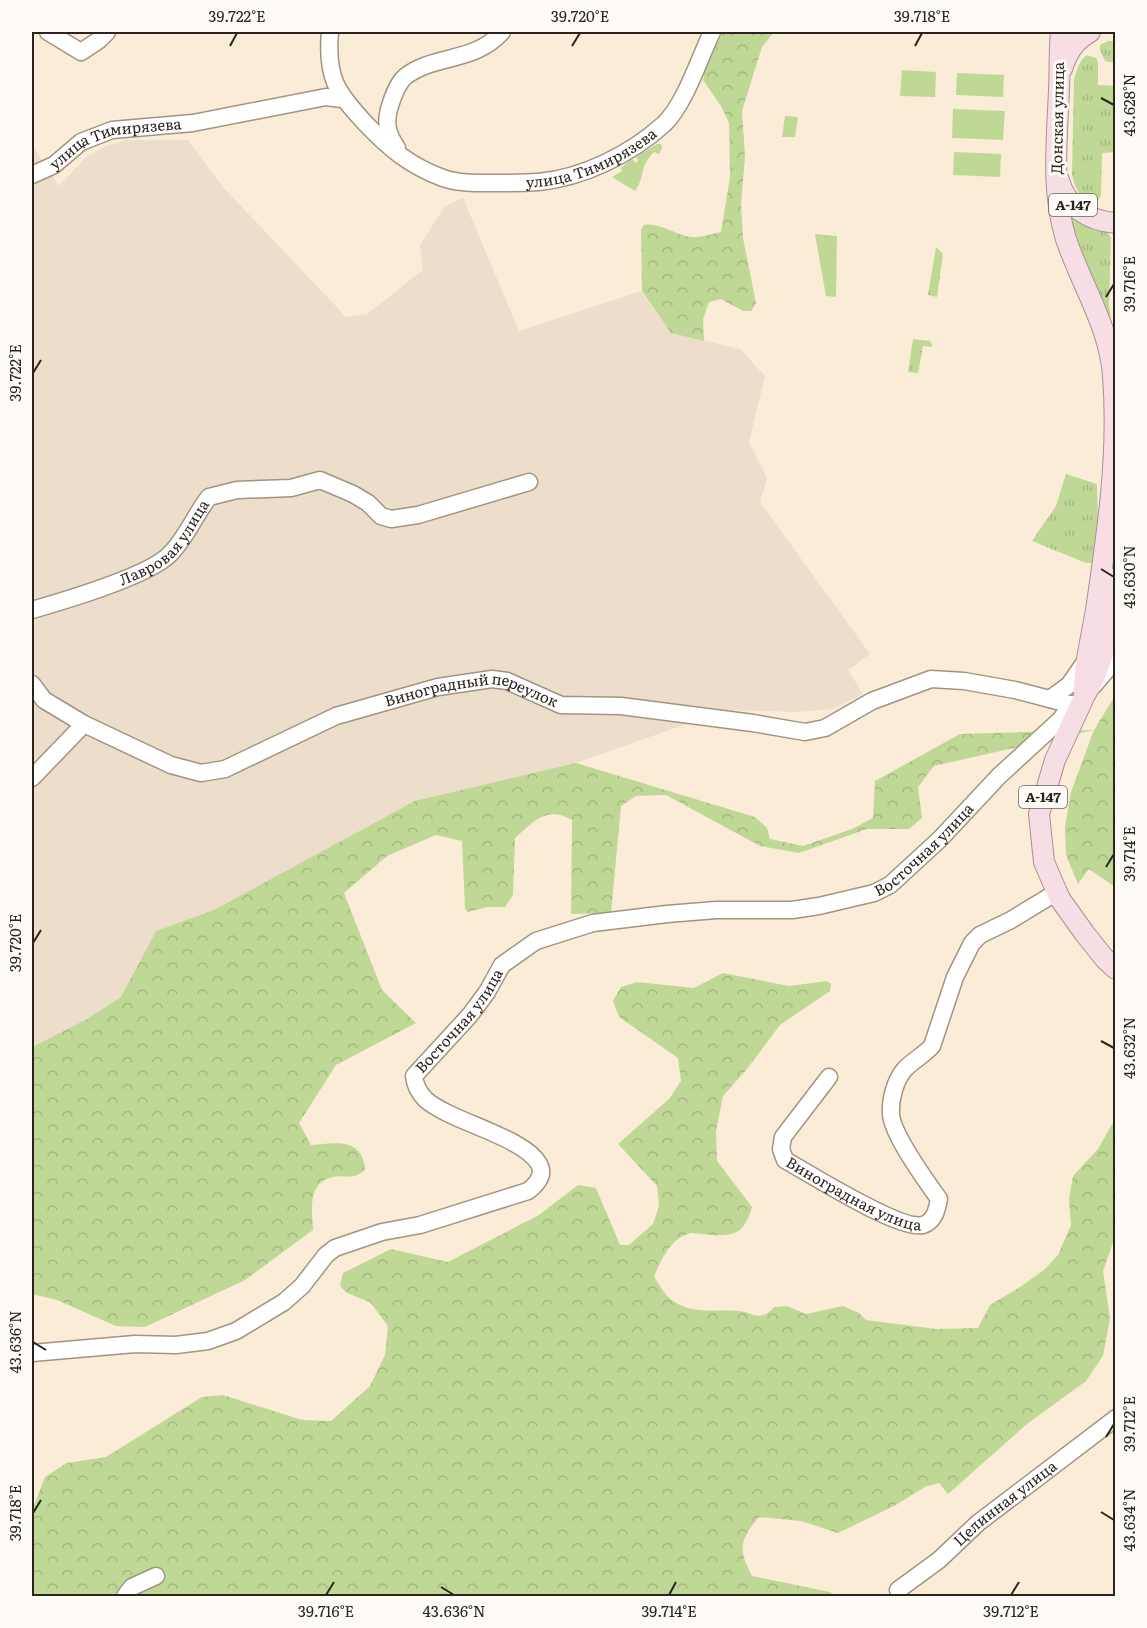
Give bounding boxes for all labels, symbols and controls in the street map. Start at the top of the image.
text: 39.722°E [208,4,266,27]
text: 39.720°E [551,4,609,27]
text: 39.718°E [894,4,950,27]
street label: Донская улица [1044,61,1069,174]
text: 43.628°N [1117,74,1140,136]
street label: улица Тимирязева [43,111,183,174]
street label: улица Тимирязева [525,121,662,193]
road number: А-147 [1049,194,1097,216]
text: 39.716°E [1117,256,1140,312]
text: 39.722°E [3,344,26,402]
street label: Лавровая улица [115,494,214,590]
text: 43.630°N [1117,545,1140,609]
text: Виноградный переулок [382,666,562,712]
street label: Виноградный переулок [382,696,560,714]
road number: А-147 [1019,786,1067,808]
street label: Восточная улица [870,796,979,901]
text: 39.714°E [1117,826,1140,882]
text: 39.720°E [3,914,26,972]
street label: Восточная улица [409,963,508,1078]
text: 43.632°N [1117,1017,1140,1079]
street label: Виноградная улица [782,1150,923,1236]
text: 43.636°N [3,1310,26,1374]
text: 39.712°E [1117,1396,1140,1452]
street label: Целинная улица [947,1453,1062,1551]
text: 39.718°E [3,1485,26,1541]
text: 43.634°N [1117,1489,1140,1551]
text: 39.716°E [298,1599,354,1622]
text: 43.636°N [422,1599,486,1622]
text: 39.714°E [641,1599,697,1622]
text: 39.712°E [983,1599,1039,1622]

